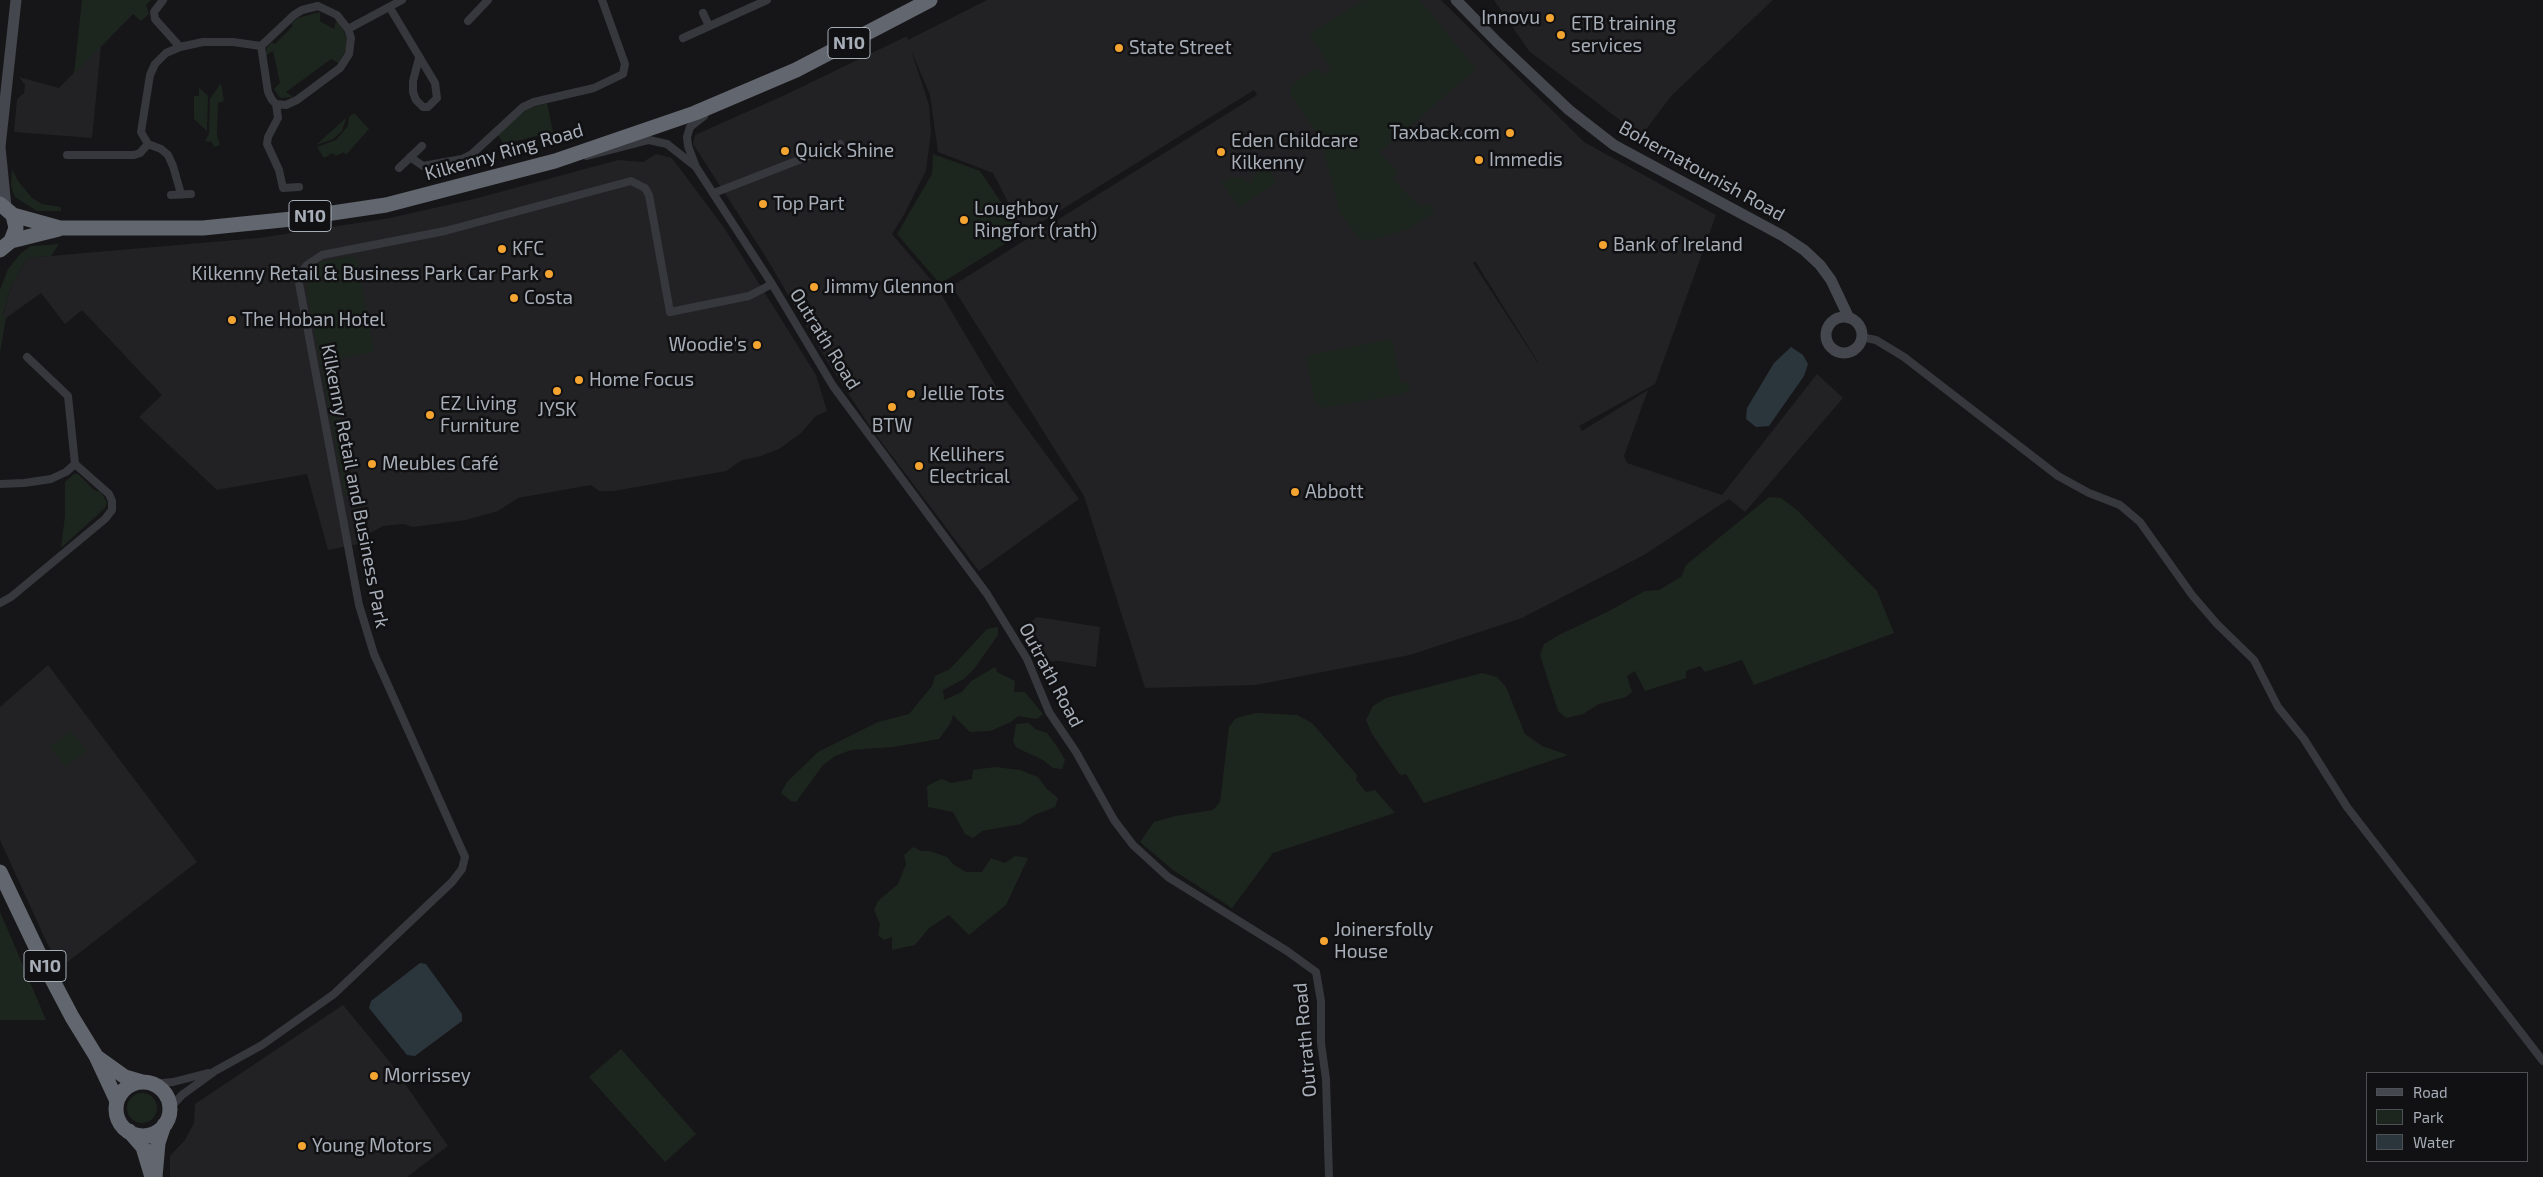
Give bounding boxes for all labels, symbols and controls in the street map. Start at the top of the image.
place label: Innovu [1481,7,1540,29]
marker: Innovu [1544,12,1556,24]
place label: ETB training services [1571,13,1676,57]
road number: N10 [828,28,870,58]
marker: ETB training services [1555,29,1567,41]
place label: State Street [1129,37,1232,59]
marker: State Street [1113,42,1125,54]
street label: Bohernatounish Road [1615,116,1789,226]
street label: Kilkenny Ring Road [422,118,586,186]
place label: Taxback.com [1389,122,1500,144]
marker: Taxback.com [1504,127,1516,139]
place label: Eden Childcare Kilkenny [1231,130,1358,174]
place label: Quick Shine [795,140,894,162]
marker: Quick Shine [779,145,791,157]
marker: Eden Childcare Kilkenny [1215,146,1227,158]
place label: Immedis [1489,149,1563,171]
marker: Immedis [1473,154,1485,166]
place label: Top Part [773,193,844,215]
marker: Top Part [757,198,769,210]
place label: Loughboy Ringfort (rath) [974,198,1097,242]
road number: N10 [289,200,331,232]
marker: Loughboy Ringfort (rath) [958,214,970,226]
place label: Bank of Ireland [1613,234,1743,256]
place label: KFC [512,238,544,260]
marker: Bank of Ireland [1597,239,1609,251]
marker: KFC [496,243,508,255]
place label: Kilkenny Retail & Business Park Car Park [192,263,539,285]
marker: Kilkenny Retail & Business Park Car Park [543,268,555,280]
place label: Jimmy Glennon [824,276,954,298]
marker: Jimmy Glennon [808,281,820,293]
street label: Outrath Road [785,284,865,394]
place label: Costa [524,287,573,309]
marker: Costa [508,292,520,304]
place label: The Hoban Hotel [242,309,385,331]
marker: The Hoban Hotel [226,314,238,326]
place label: Woodie's [668,334,747,356]
marker: Woodie's [751,339,763,351]
street label: Kilkenny Retail and Business Park [316,342,394,630]
place label: Home Focus [589,369,694,391]
marker: Home Focus [573,374,585,386]
place label: Jellie Tots [921,383,1005,405]
marker: JYSK [551,385,563,397]
marker: Jellie Tots [905,388,917,400]
place label: EZ Living Furniture [440,393,520,437]
place label: JYSK [537,399,577,421]
marker: BTW [886,401,898,413]
marker: EZ Living Furniture [424,409,436,421]
place label: BTW [872,415,912,437]
place label: Kellihers Electrical [929,444,1010,488]
place label: Meubles Café [382,453,499,475]
marker: Meubles Café [366,458,378,470]
marker: Kellihers Electrical [913,460,925,472]
place label: Abbott [1305,481,1364,503]
marker: Abbott [1289,486,1301,498]
street label: Outrath Road [1014,619,1088,731]
place label: Joinersfolly House [1334,919,1433,963]
marker: Joinersfolly House [1318,935,1330,947]
road number: N10 [24,950,66,981]
street label: Outrath Road [1289,982,1321,1098]
place label: Morrissey [384,1065,471,1087]
marker: Morrissey [368,1070,380,1082]
legend [2366,1072,2528,1162]
text: Road [2413,1083,2448,1101]
text: Park [2413,1108,2444,1126]
text: Water [2413,1133,2455,1151]
place label: Young Motors [312,1135,432,1157]
marker: Young Motors [296,1140,308,1152]

